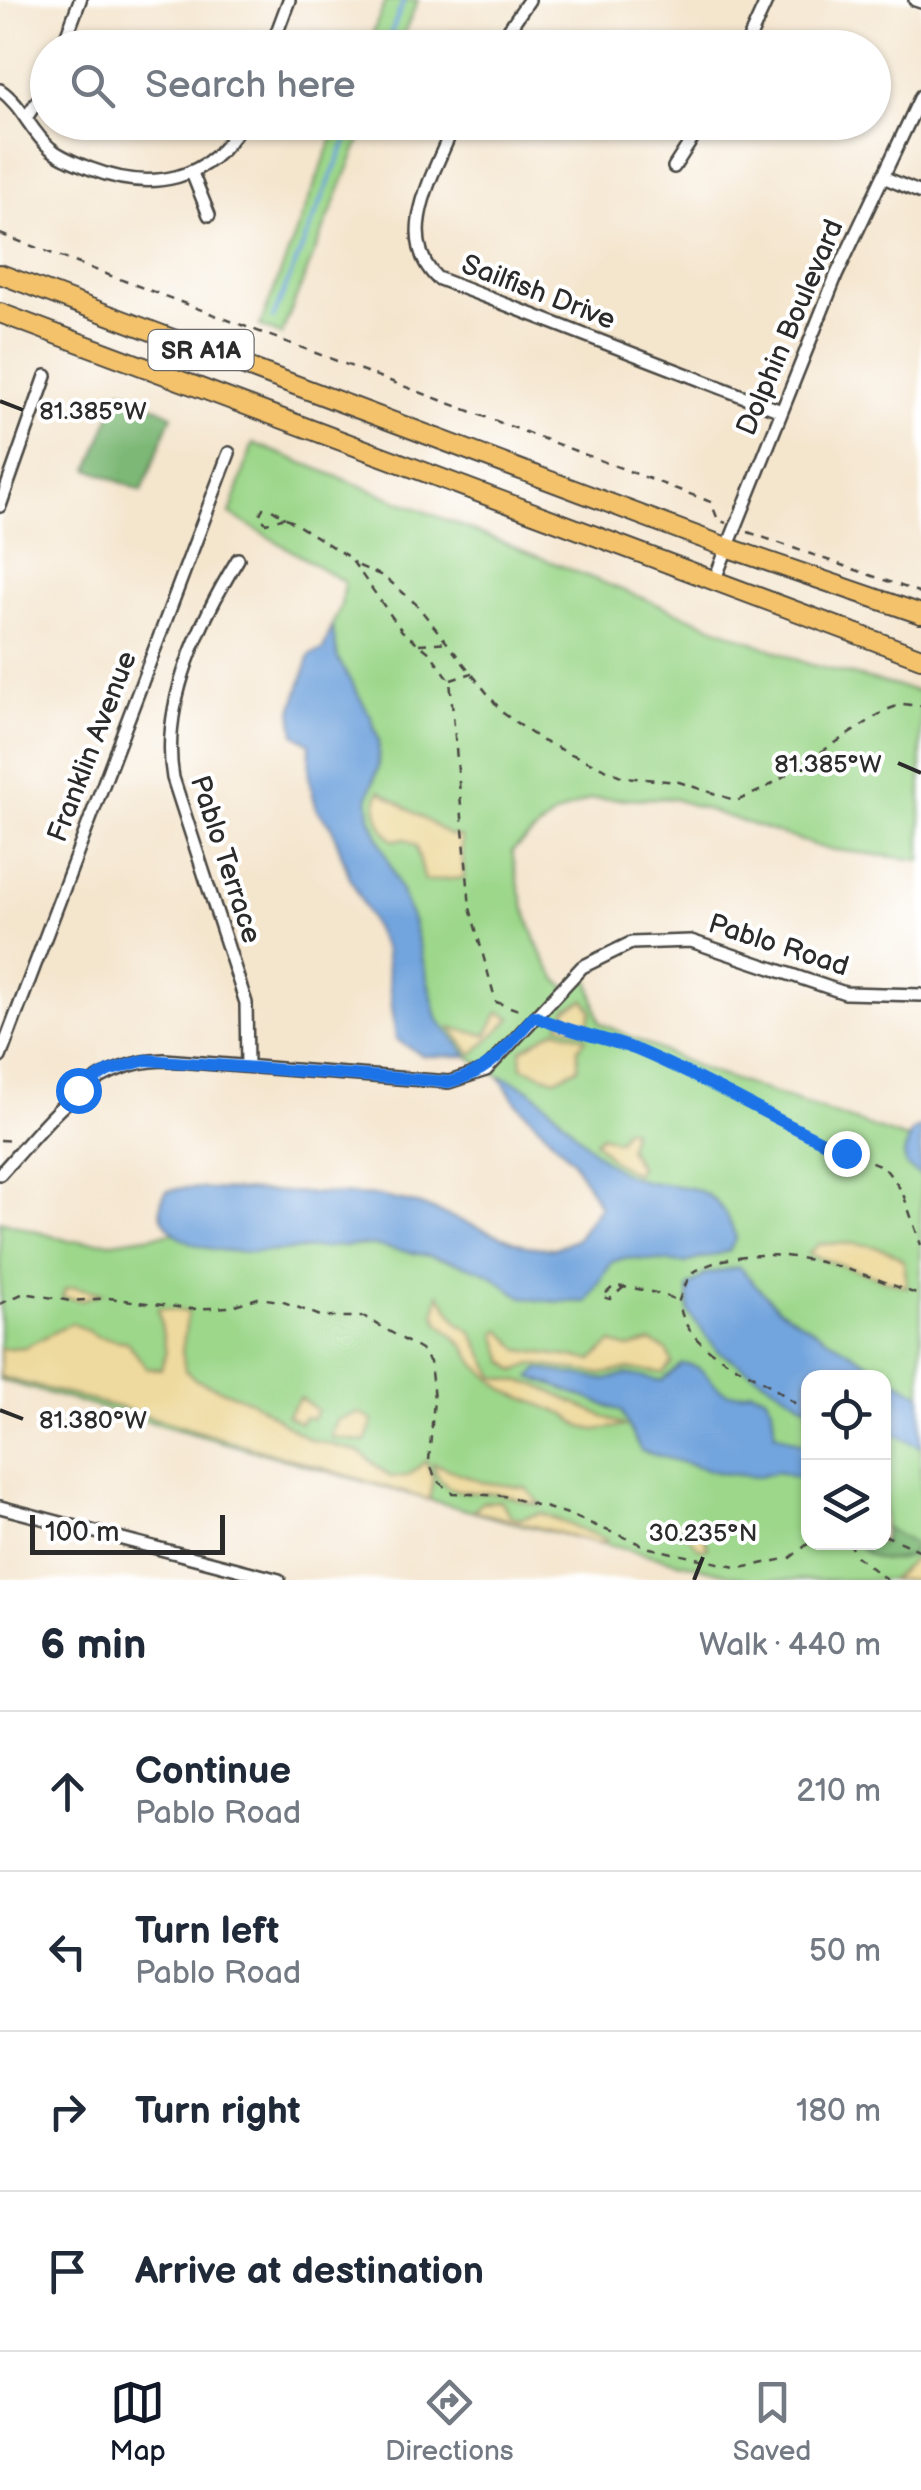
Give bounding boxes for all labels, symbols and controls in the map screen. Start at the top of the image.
search box [30,30,891,140]
icon: search [65,58,120,113]
text: Search here [145,63,356,108]
street label: Dolphin Boulevard [730,215,851,440]
street label: Sailfish Drive [457,248,620,337]
road number: SR A1A [148,330,254,370]
text: 81.385°W [39,396,147,427]
street label: Franklin Avenue [41,646,144,847]
text: 81.385°W [774,749,882,780]
street label: Pablo Terrace [183,771,268,947]
street label: Pablo Road [704,907,853,984]
route start [56,1068,102,1114]
route end [824,1131,870,1177]
map controls [801,1370,891,1550]
button: locate [801,1370,891,1460]
text: 81.380°W [39,1405,147,1436]
button: layers [801,1460,891,1550]
scale bar [30,1510,225,1554]
text: 100 m [45,1516,119,1549]
text: 30.235°N [649,1518,757,1549]
text: 6 min [40,1620,146,1671]
text: Walk · 440 m [699,1626,881,1665]
text: Continue [135,1749,291,1794]
icon: ahead [40,1764,95,1819]
text: 210 m [796,1772,881,1811]
text: Pablo Road [135,1794,301,1833]
text: Turn left [135,1909,279,1954]
icon: left [40,1924,95,1979]
text: 50 m [809,1932,881,1971]
text: Pablo Road [135,1954,301,1993]
icon: right [40,2084,95,2139]
text: Turn right [135,2089,300,2134]
text: 180 m [796,2092,881,2131]
icon: arrive [40,2244,95,2299]
text: Arrive at destination [135,2249,484,2294]
tab: Map [110,2375,166,2468]
tab: Directions [385,2375,514,2468]
tab: Saved [733,2375,811,2468]

